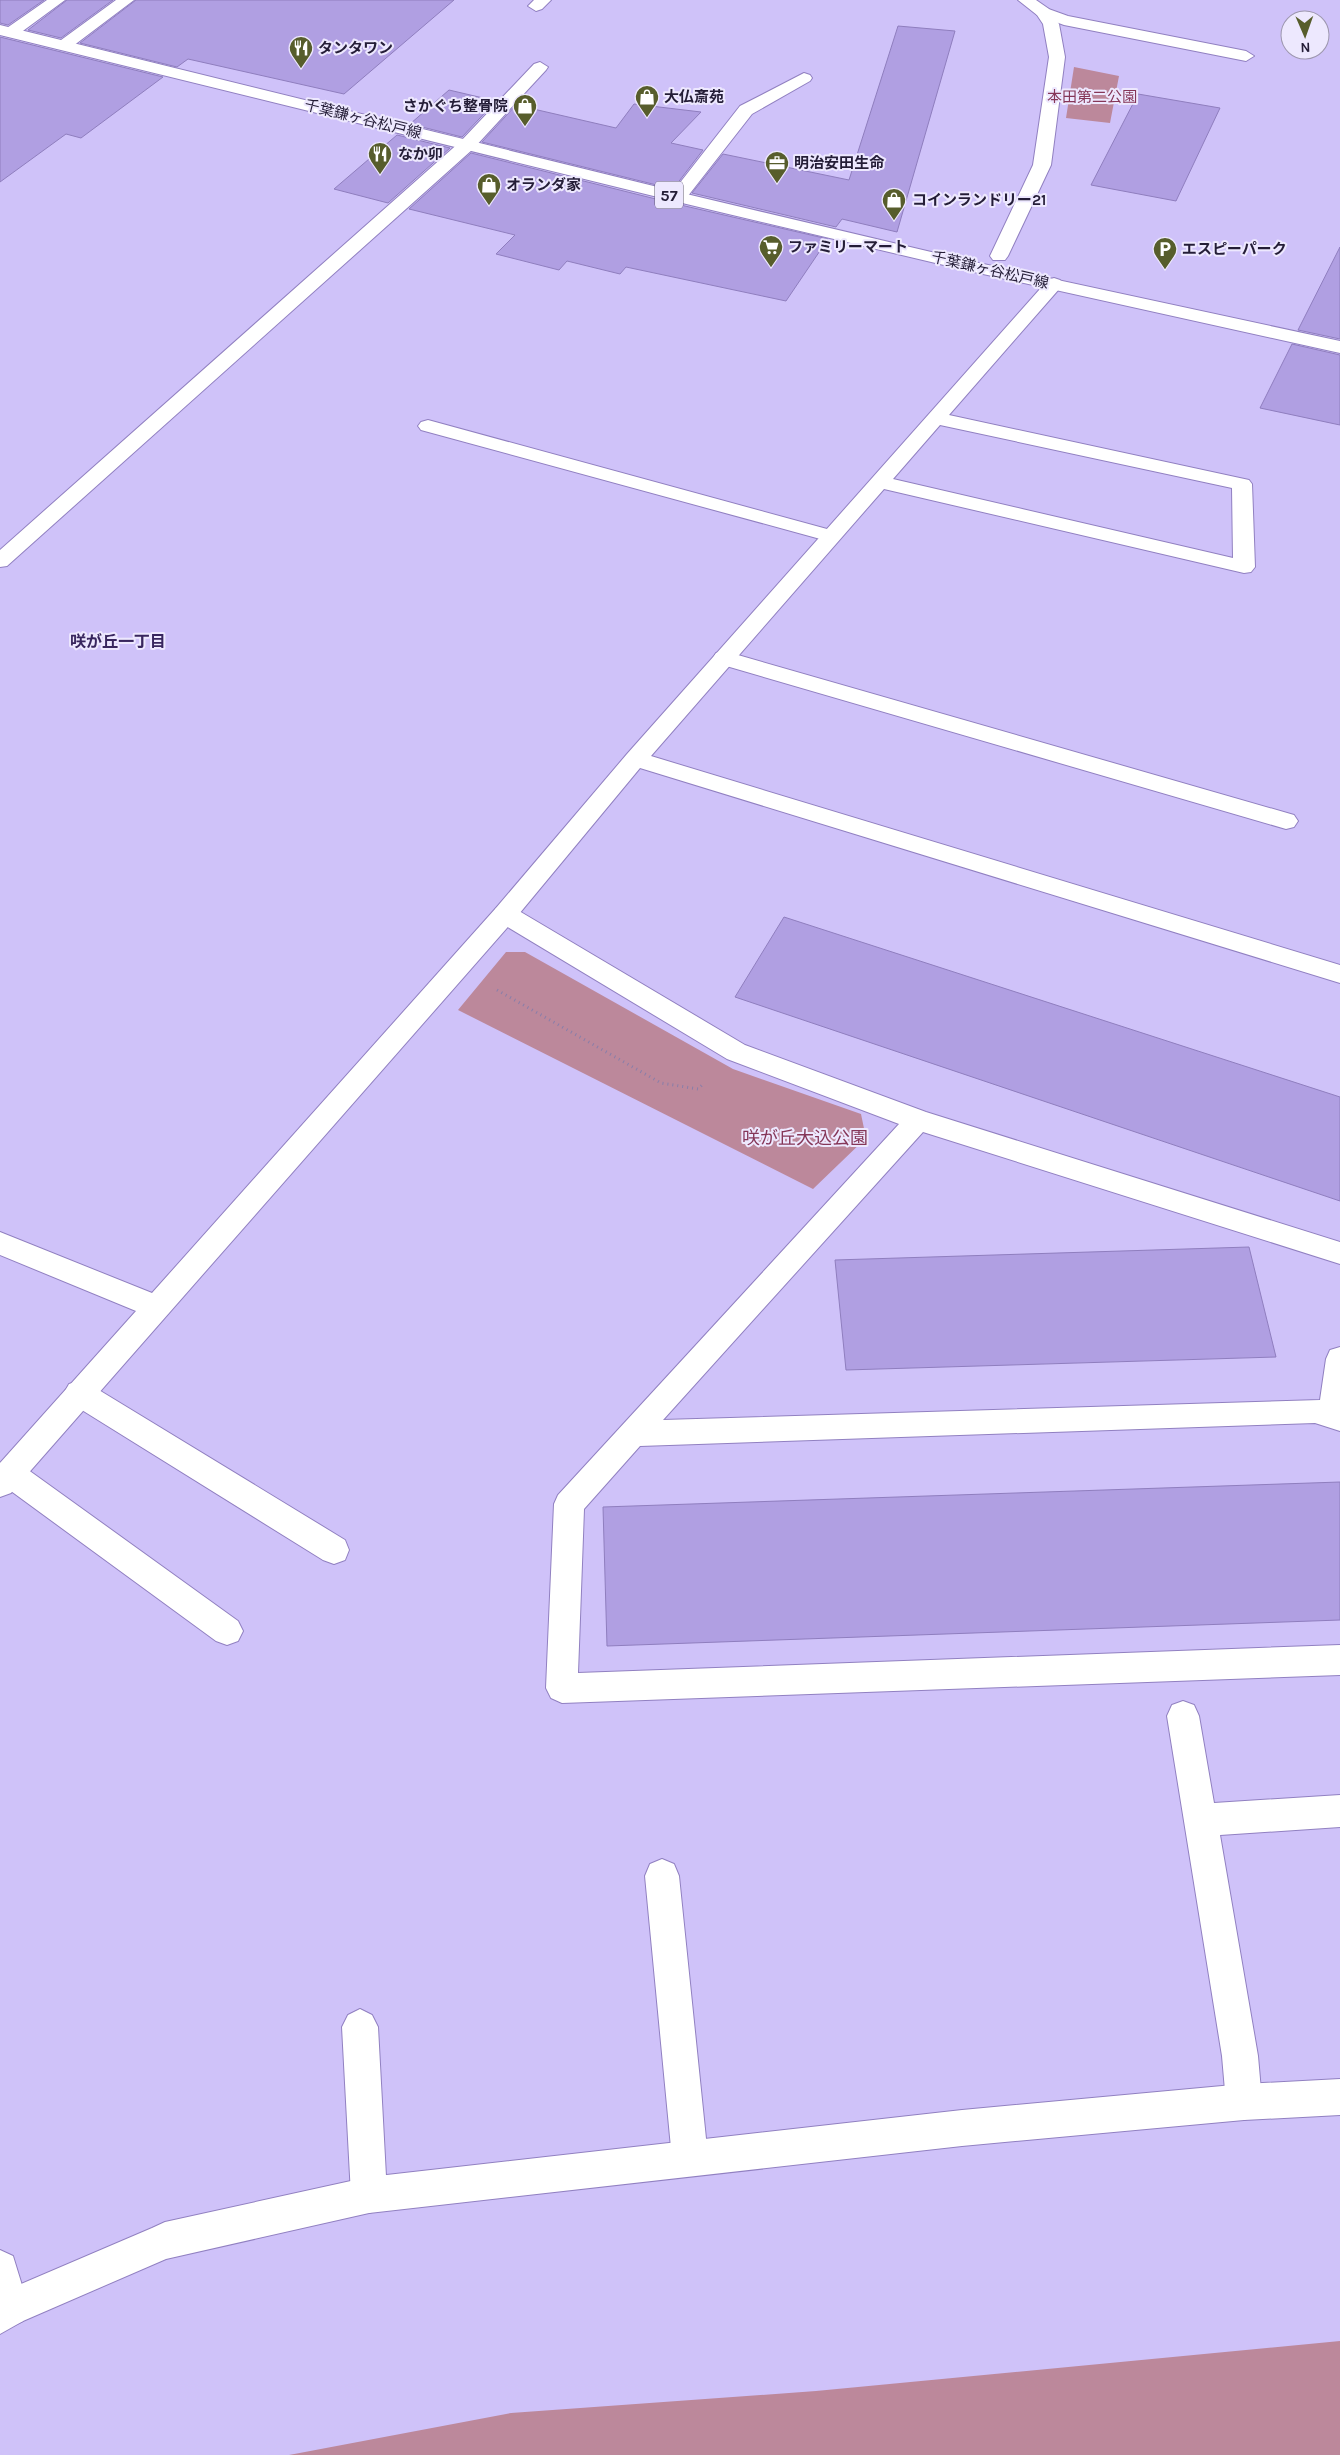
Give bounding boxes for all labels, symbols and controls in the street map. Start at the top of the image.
north arrow [1280,10,1330,60]
restaurant icon: タンタワン [288,35,314,69]
place label: タンタワン [318,39,393,57]
text: N [1300,39,1311,56]
shop icon: 大仏斎苑 [634,84,660,118]
place label: 大仏斎苑 [664,88,724,106]
park label: 本田第二公園 [1047,88,1137,106]
shop icon: さかぐち整骨院 [512,93,538,127]
street label: 千葉鎌ヶ谷松戸線 [303,96,423,142]
place label: さかぐち整骨院 [403,97,508,115]
restaurant icon: なか卯 [367,141,393,175]
place label: なか卯 [398,145,443,163]
office icon: 明治安田生命 [764,150,790,184]
place label: 明治安田生命 [794,154,885,172]
shop icon: オランダ家 [476,172,502,206]
place label: オランダ家 [506,176,581,194]
road number: 57 [655,182,683,208]
shop icon: コインランドリー21 [881,187,907,221]
place label: コインランドリー21 [912,191,1046,209]
supermarket icon: ファミリーマート [758,234,784,268]
parking icon: エスピーパーク [1152,236,1178,270]
place label: ファミリーマート [788,238,908,256]
place label: エスピーパーク [1182,240,1287,258]
street label: 千葉鎌ヶ谷松戸線 [930,248,1050,292]
district label: 咲が丘一丁目 [70,632,166,651]
park label: 咲が丘大込公園 [742,1127,868,1149]

